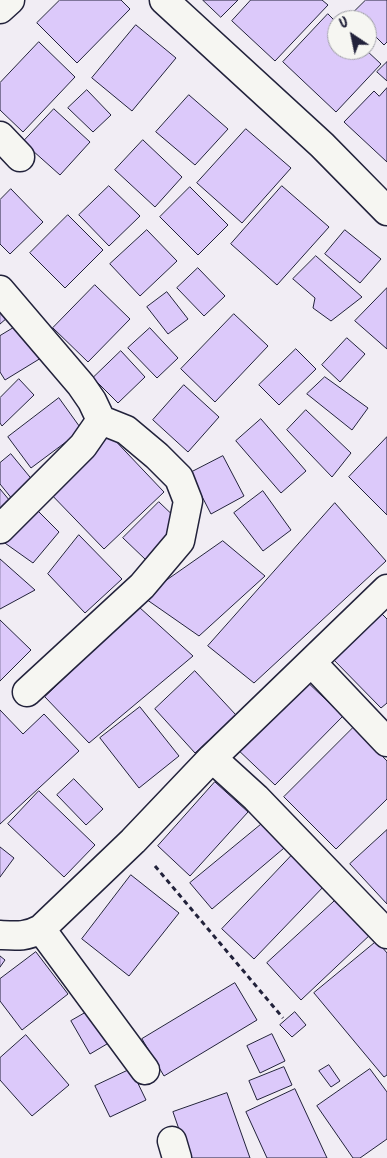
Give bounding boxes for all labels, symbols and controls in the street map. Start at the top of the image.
north arrow [327,10,377,60]
text: U [335,12,354,35]

